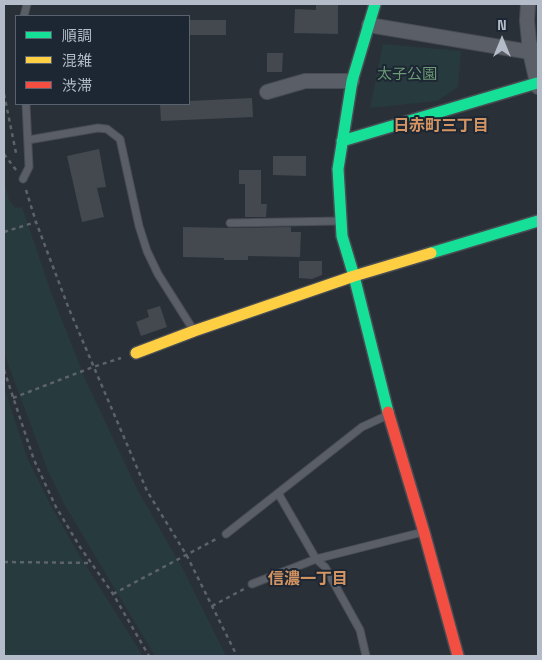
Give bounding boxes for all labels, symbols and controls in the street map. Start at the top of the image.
legend [15,15,190,105]
north arrow [477,15,527,65]
text: N [497,16,507,34]
text: 順調 [62,26,92,45]
text: 混雑 [62,51,92,70]
park label: 太子公園 [377,66,437,84]
text: 渋滞 [62,76,92,95]
district label: 日赤町三丁目 [393,117,489,137]
district label: 信濃一丁目 [268,570,348,590]

